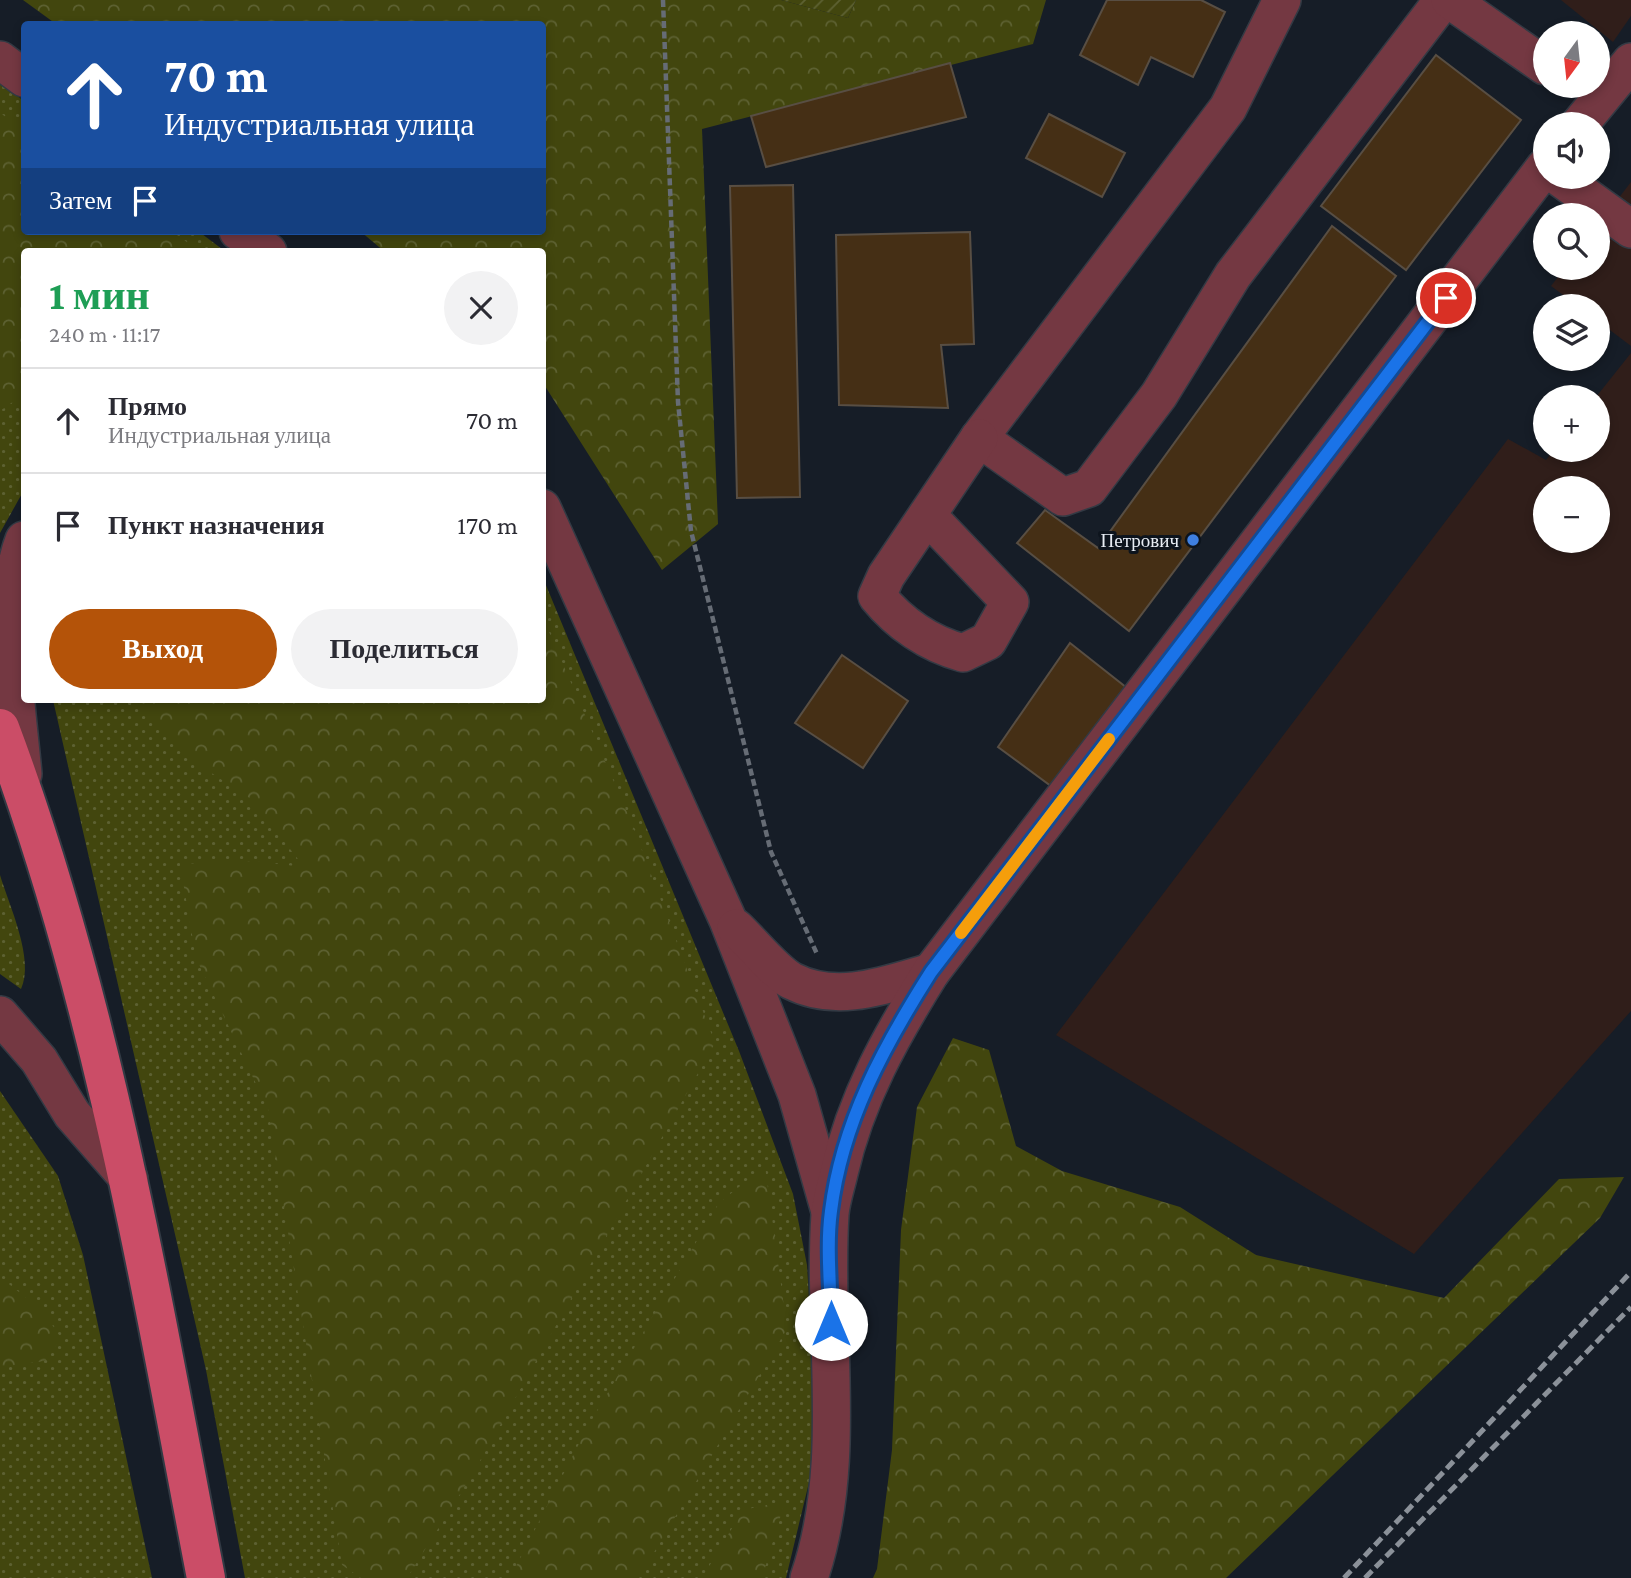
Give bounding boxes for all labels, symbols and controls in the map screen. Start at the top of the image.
north arrow [1533,21,1610,98]
map controls [1533,21,1610,553]
text: 70 m [164,48,268,103]
icon: ahead [49,49,140,140]
text: Индустриальная улица [164,106,474,142]
button: sound [1533,112,1610,189]
icon: arrive [126,182,164,220]
text: Затем [49,186,112,215]
button: search [1533,203,1610,280]
pin [1416,268,1476,328]
text: 1 мин [49,271,150,318]
button: close [444,271,518,345]
icon: arrive [1427,279,1465,317]
button: layers [1533,294,1610,371]
text: 240 m · 11:17 [49,321,160,347]
button: + [1533,385,1610,462]
text: Прямо [108,392,187,421]
icon: ahead [49,402,87,440]
text: 70 m [466,406,518,435]
text: Индустриальная улица [108,422,331,448]
button: − [1533,476,1610,553]
icon: arrive [49,507,87,545]
text: Пункт назначения [108,511,325,540]
text: 170 m [457,511,518,540]
place label: Петрович [1101,530,1179,551]
marker: Петрович [1185,532,1201,548]
button: Выход [49,609,277,689]
button: Поделиться [291,609,518,689]
position arrow [794,1287,868,1361]

